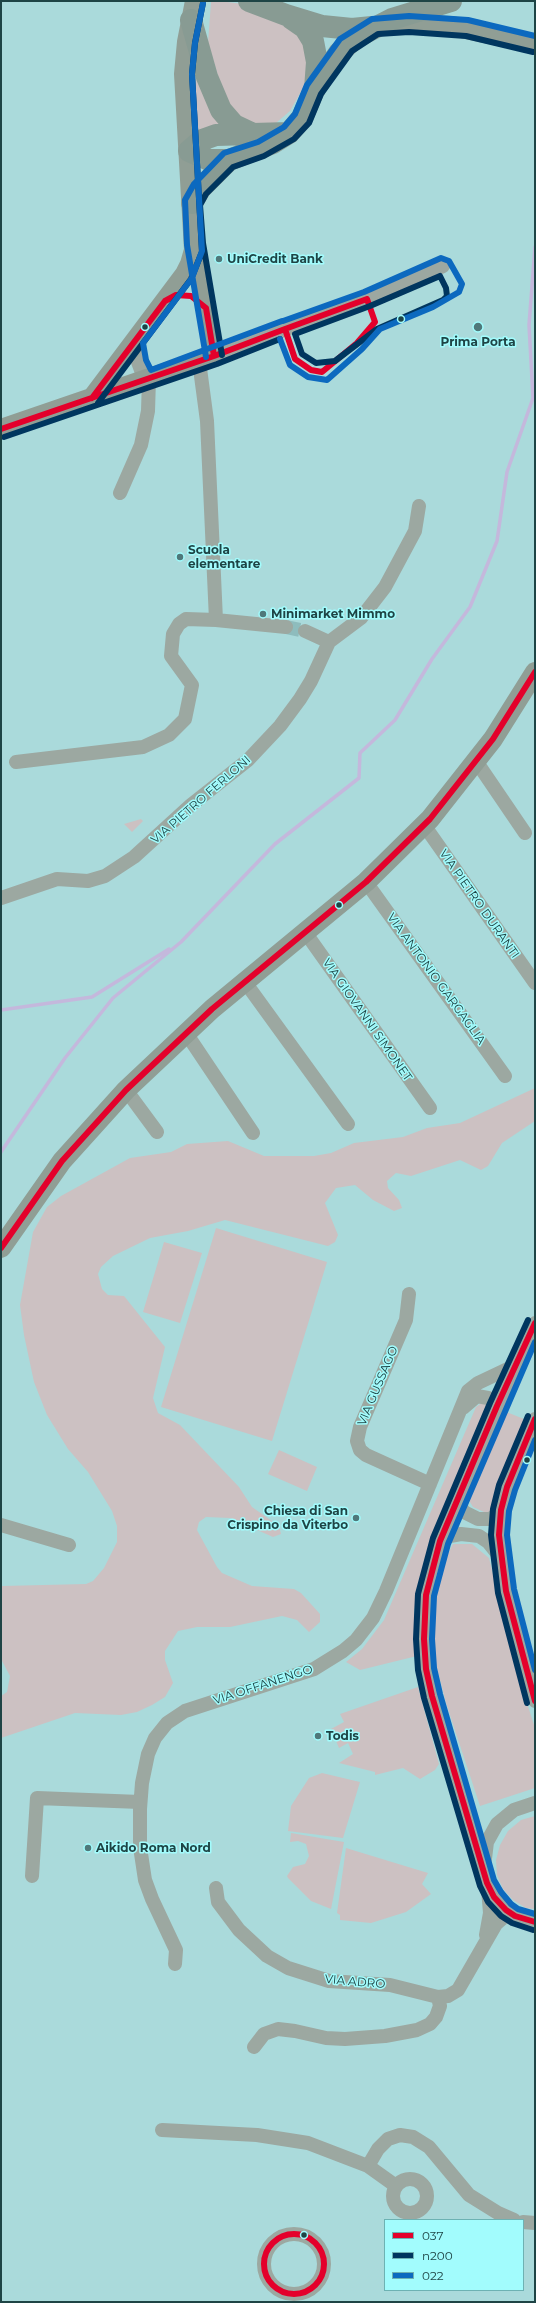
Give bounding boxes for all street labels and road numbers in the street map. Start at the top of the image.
street label: VIA PIETRO FERLONI [148,753,254,847]
street label: VIA PIETRO DURANTI [436,847,522,961]
street label: VIA ANTONIO GARGAGLIA [384,911,488,1047]
street label: VIA GIOVANNI SIMONET [319,956,415,1084]
street label: VIA GUSSAGO [355,1344,401,1428]
street label: VIA OFFANENGO [211,1662,315,1708]
street label: VIA ADRO [324,1972,386,1992]

